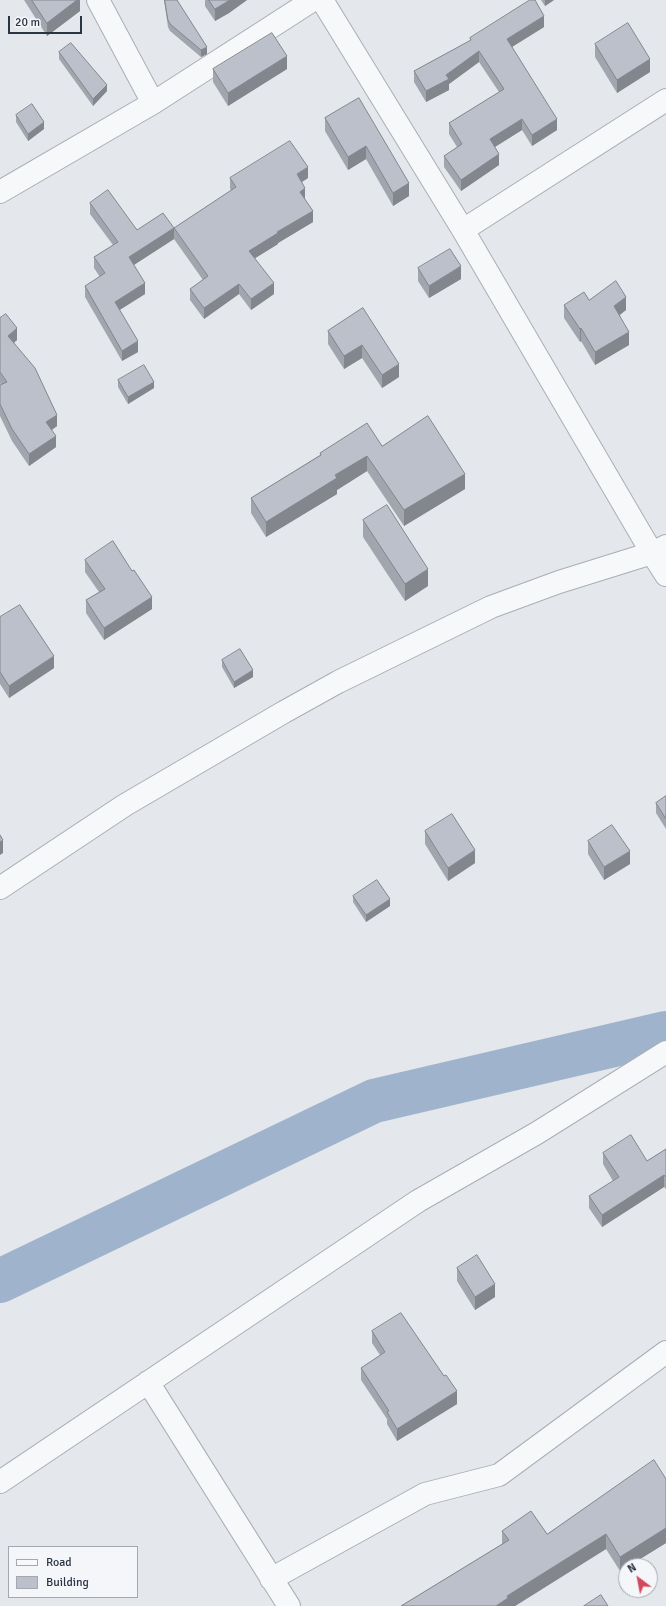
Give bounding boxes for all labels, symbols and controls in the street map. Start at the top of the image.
scale bar [10,8,84,34]
text: 20 m [15,15,40,30]
legend [8,1546,138,1598]
text: Road [46,1555,72,1570]
north arrow [618,1558,658,1598]
text: N [625,1561,639,1576]
text: Building [46,1575,89,1590]

